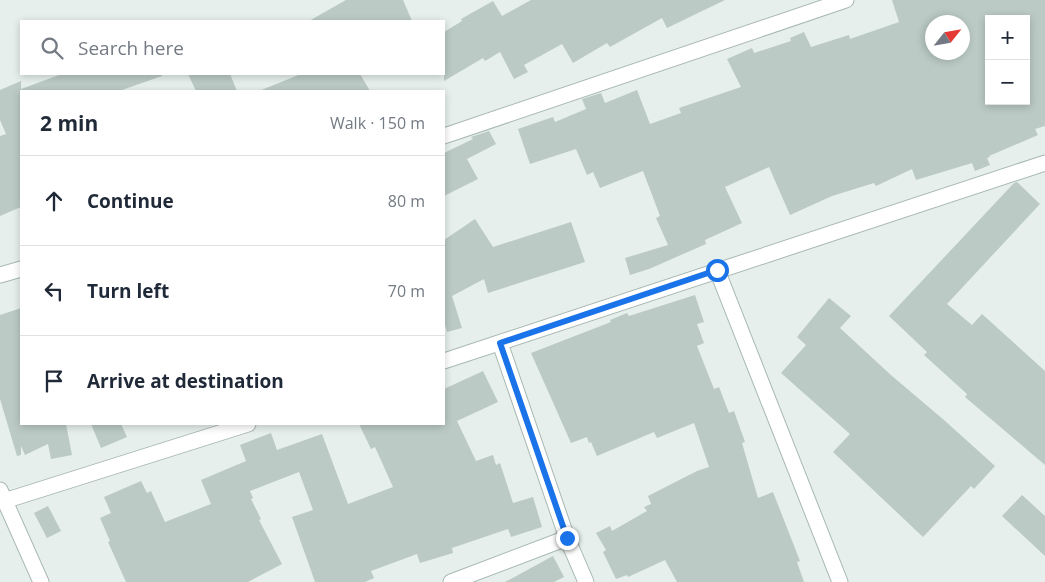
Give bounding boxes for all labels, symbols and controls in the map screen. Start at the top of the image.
north arrow [925,15,970,60]
map controls [985,15,1030,105]
button: + [985,15,1030,60]
search box [20,20,445,75]
icon: search [38,34,66,62]
text: Search here [78,35,184,61]
button: − [985,60,1030,105]
text: 2 min [40,109,98,137]
text: Walk · 150 m [330,112,425,134]
icon: ahead [40,187,68,215]
text: Continue [87,188,174,214]
text: 80 m [388,190,425,212]
route start [706,259,729,282]
icon: left [40,277,68,305]
text: Turn left [87,278,169,304]
text: 70 m [388,280,425,302]
icon: arrive [40,367,68,395]
text: Arrive at destination [87,368,284,394]
route end [556,527,579,550]

